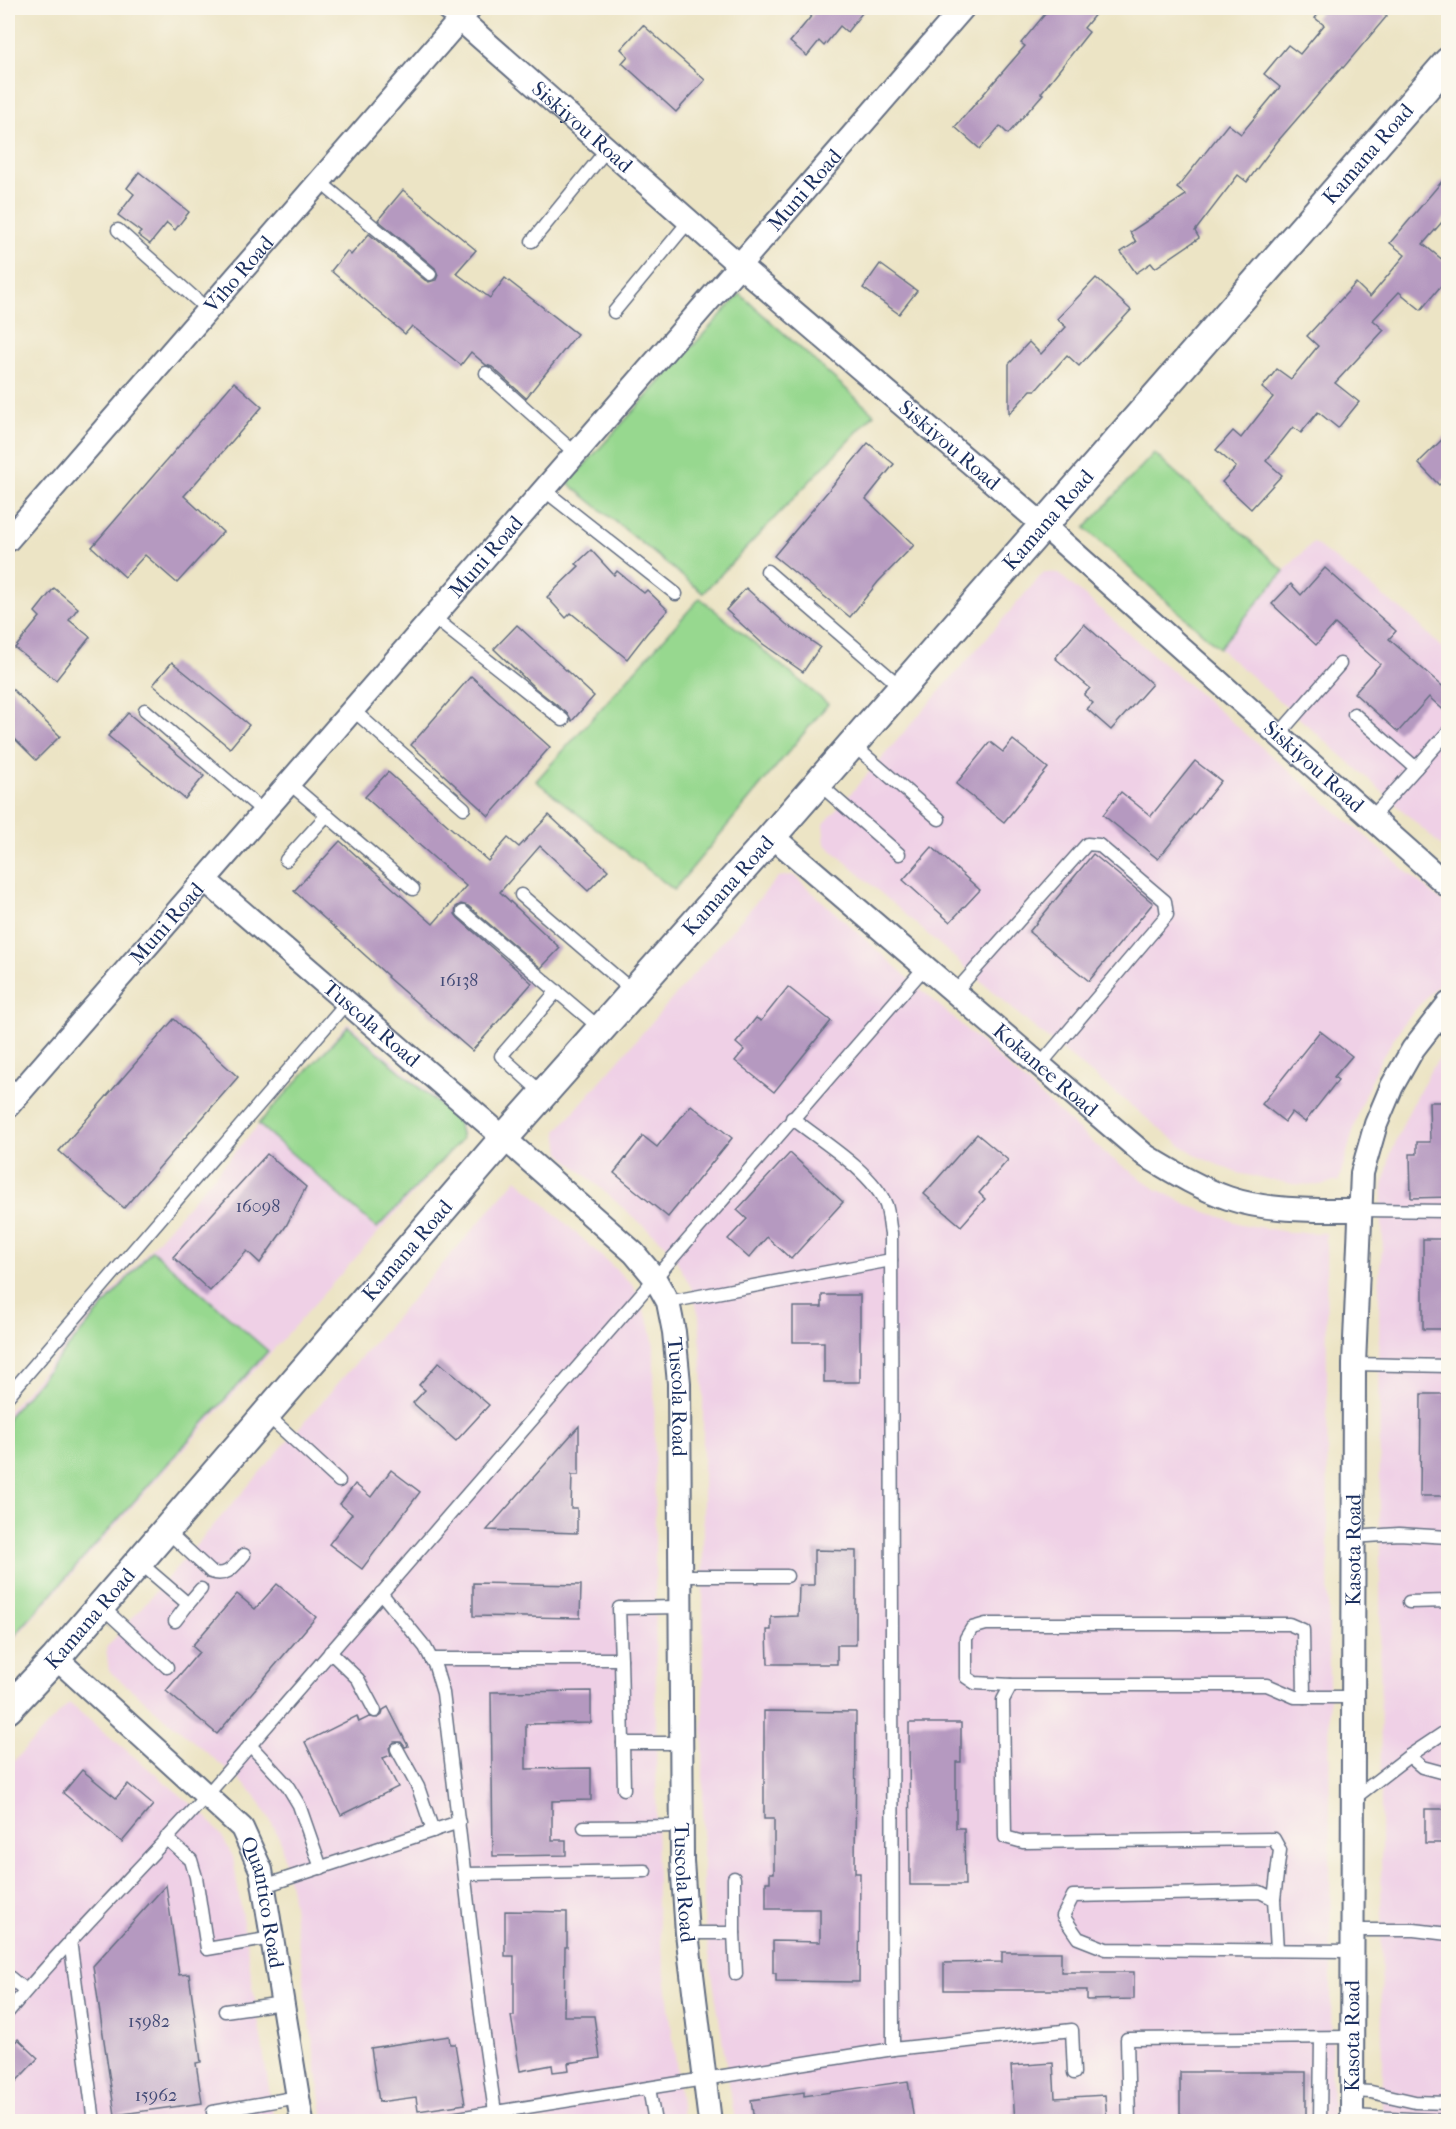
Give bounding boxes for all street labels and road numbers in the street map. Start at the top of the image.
street label: Siskiyou Road [527,76,638,178]
street label: Kamana Road [1318,98,1419,209]
street label: Muni Road [763,144,847,236]
street label: Viho Road [198,231,279,318]
street label: Siskiyou Road [894,395,1006,495]
street label: Kamana Road [998,464,1099,575]
street label: Muni Road [444,510,528,603]
street label: Siskiyou Road [1259,716,1369,818]
street label: Kamana Road [677,830,779,940]
street label: Muni Road [125,877,209,969]
street label: Tuscola Road [318,975,425,1072]
street label: Kokanee Road [988,1019,1103,1122]
street label: Kamana Road [357,1195,458,1306]
street label: Tuscola Road [663,1336,691,1457]
street label: Kasota Road [1341,1493,1366,1606]
street label: Kamana Road [40,1563,140,1674]
street label: Tuscola Road [670,1823,700,1944]
street label: Quantico Road [235,1833,289,1970]
street label: Kasota Road [1340,1979,1364,2092]

